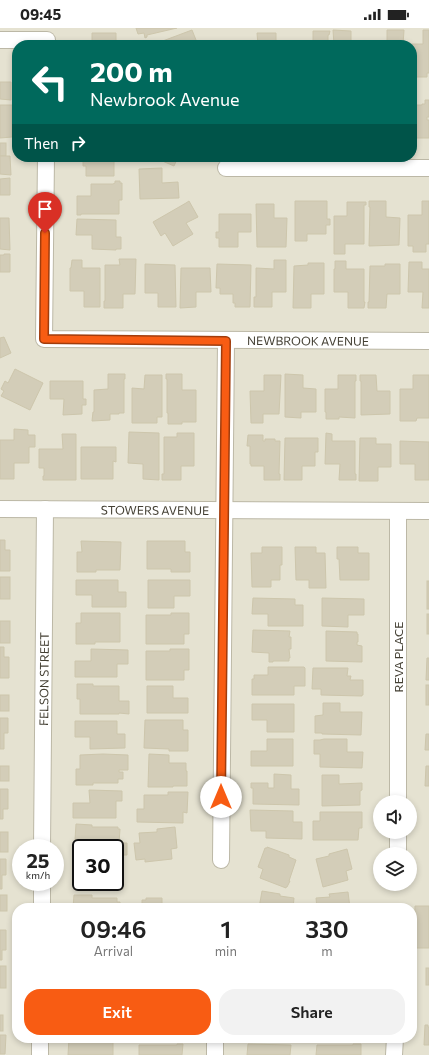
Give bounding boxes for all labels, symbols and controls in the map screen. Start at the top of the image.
text: 09:45 [20,5,61,23]
text: 200 m [90,54,173,88]
icon: left [24,56,76,108]
text: Newbrook Avenue [90,88,240,110]
icon: right [67,132,89,154]
text: Then [24,134,59,152]
pin [28,192,62,233]
icon: arrive [34,198,56,220]
street label: NEWBROOK AVENUE [247,333,369,348]
street label: STOWERS AVENUE [101,502,209,517]
street label: REVA PLACE [391,622,405,692]
street label: FELSON STREET [36,632,51,726]
position arrow [200,776,242,818]
map controls [373,795,417,891]
button: sound [373,795,417,839]
speed limit sign: 30 [72,839,124,891]
button: layers [373,847,417,891]
text: 25 [26,848,50,872]
text: km/h [26,869,50,881]
text: 09:46 [80,914,146,943]
text: 1 [220,914,231,943]
text: 330 [305,914,349,943]
text: Arrival [94,943,133,959]
text: min [215,943,237,959]
text: m [321,943,333,959]
button: Exit [24,989,211,1035]
button: Share [219,989,405,1035]

